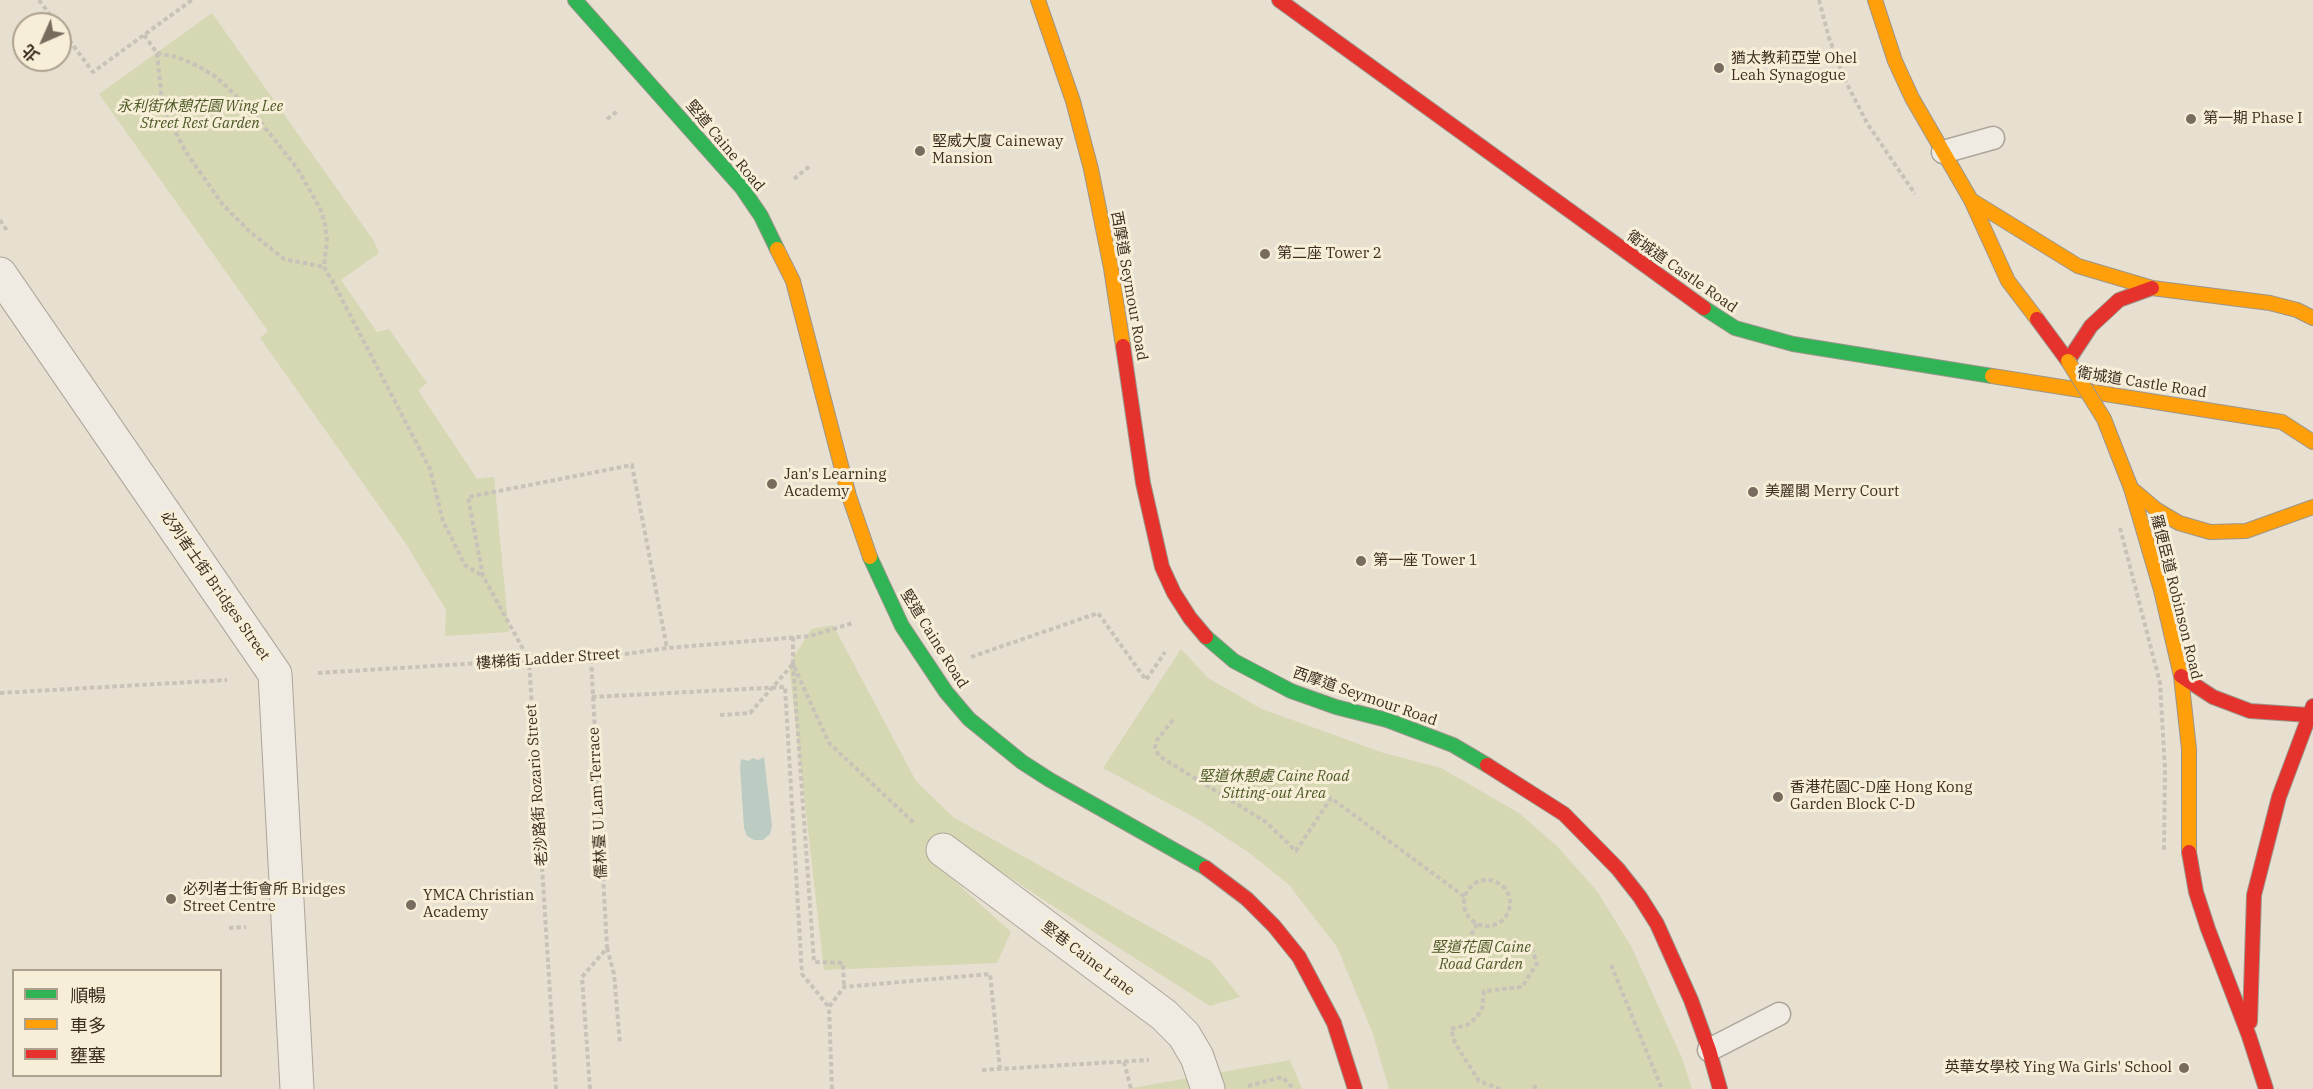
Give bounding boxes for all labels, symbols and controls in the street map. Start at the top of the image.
north arrow [12,12,72,72]
text: 北 [18,41,43,66]
place label: 猶太教莉亞堂 Ohel Leah Synagogue [1731,50,1857,85]
marker: 猶太教莉亞堂 Ohel Leah Synagogue [1712,61,1726,75]
street label: 堅道 Caine Road [682,97,768,195]
park label: 永利街休憩花園 Wing Lee Street Rest Garden [117,98,283,133]
place label: 第一期 Phase I [2203,110,2302,128]
marker: 第一期 Phase I [2184,112,2198,126]
place label: 堅威大廈 Caineway Mansion [932,133,1063,168]
marker: 堅威大廈 Caineway Mansion [913,144,927,158]
street label: 西摩道 Seymour Road [1107,210,1151,362]
street label: 衛城道 Castle Road [1623,227,1741,317]
place label: 第二座 Tower 2 [1277,245,1382,263]
marker: 第二座 Tower 2 [1258,247,1272,261]
street label: 衛城道 Castle Road [2076,364,2208,402]
place label: Jan's Learning Academy [784,466,886,501]
marker: Jan's Learning Academy [765,477,779,491]
place label: 美麗閣 Merry Court [1765,483,1899,501]
marker: 美麗閣 Merry Court [1746,485,1760,499]
street label: 必列者士街 Bridges Street [157,508,273,664]
street label: 羅便臣道 Robinson Road [2147,512,2205,682]
place label: 第一座 Tower 1 [1373,552,1478,570]
marker: 第一座 Tower 1 [1354,554,1368,568]
street label: 堅道 Caine Road [896,586,972,692]
street label: 樓梯街 Ladder Street [475,645,621,673]
street label: 西摩道 Seymour Road [1291,664,1439,730]
street label: 老沙路街 Rozario Street [522,703,552,867]
street label: 儒林臺 U Lam Terrace [585,727,611,879]
park label: 堅道休憩處 Caine Road Sitting-out Area [1199,768,1349,803]
place label: 香港花園C-D座 Hong Kong Garden Block C-D [1790,779,1972,814]
marker: 香港花園C-D座 Hong Kong Garden Block C-D [1771,790,1785,804]
place label: 必列者士街會所 Bridges Street Centre [183,881,345,916]
place label: YMCA Christian Academy [423,887,534,922]
marker: 必列者士街會所 Bridges Street Centre [164,892,178,906]
marker: YMCA Christian Academy [404,898,418,912]
street label: 堅巷 Caine Lane [1038,918,1138,1000]
park label: 堅道花園 Caine Road Garden [1431,939,1531,974]
legend [12,969,222,1077]
text: 順暢 [70,984,106,1007]
text: 車多 [70,1014,106,1037]
text: 壅塞 [70,1044,106,1067]
place label: 英華女學校 Ying Wa Girls' School [1945,1059,2172,1077]
marker: 英華女學校 Ying Wa Girls' School [2177,1061,2191,1075]

